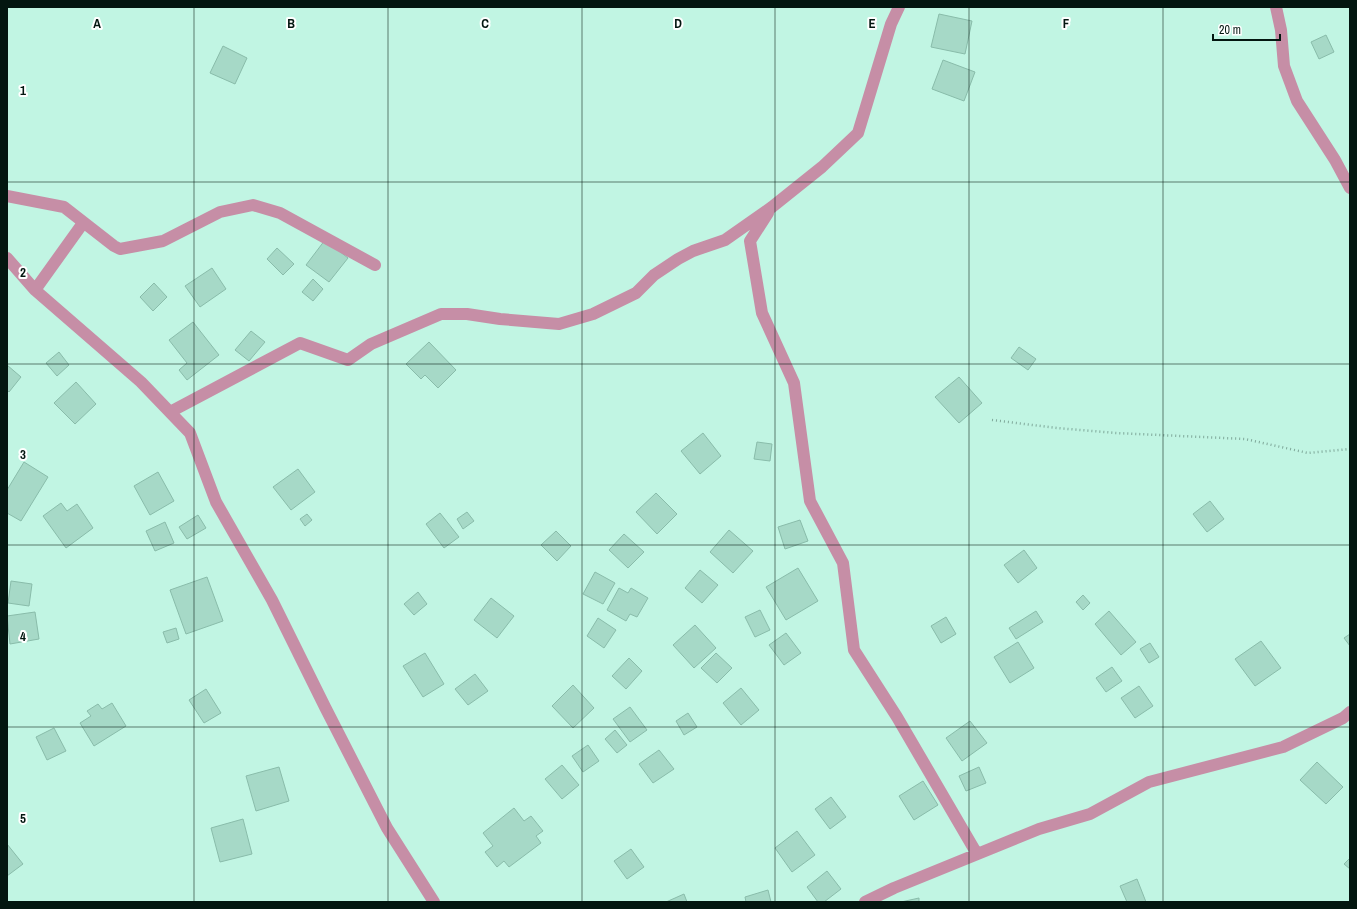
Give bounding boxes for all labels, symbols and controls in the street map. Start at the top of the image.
text: A [93,15,101,32]
text: B [287,15,295,32]
text: C [481,15,489,32]
text: D [674,15,682,32]
text: E [868,15,876,32]
text: F [1063,15,1070,32]
scale bar [1213,16,1280,42]
text: 20 m [1219,22,1241,38]
text: 1 [20,82,26,99]
text: 2 [20,264,26,281]
text: 3 [20,446,26,463]
text: 4 [20,628,26,645]
text: 5 [20,810,26,827]

